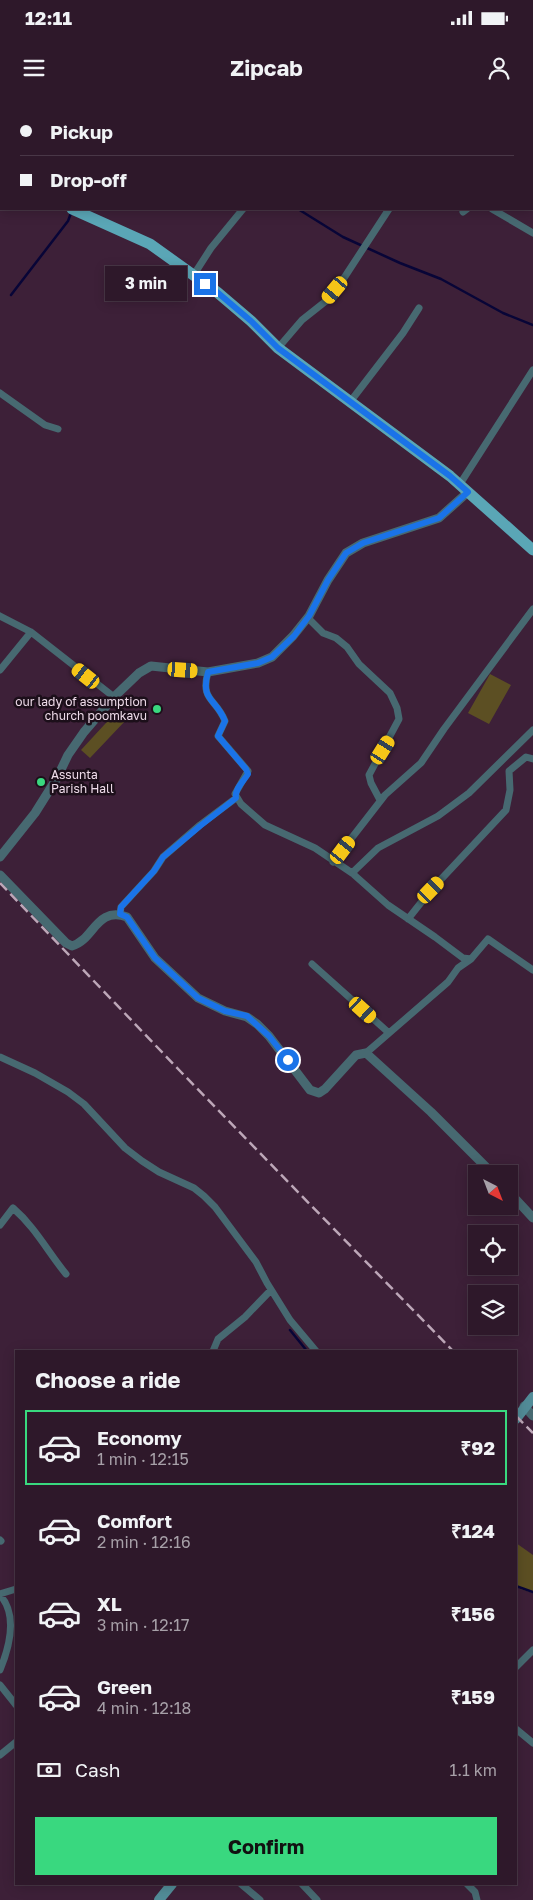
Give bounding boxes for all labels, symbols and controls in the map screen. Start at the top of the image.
text: 12:11 [25,6,72,29]
icon: menu [20,54,48,82]
text: Zipcab [230,54,303,81]
icon: person [485,54,513,82]
text: Pickup [50,120,113,143]
text: Drop-off [50,168,127,191]
callout: 3 min [105,266,188,302]
text: 3 min [125,273,167,293]
route end [194,273,216,295]
car [319,274,350,306]
car [69,661,102,691]
car [167,661,198,679]
place label: our lady of assumption church poomkavu [15,694,147,723]
marker: our lady of assumption church poomkavu [151,703,163,715]
car [368,733,397,767]
place label: Assunta Parish Hall [51,767,114,796]
marker: Assunta Parish Hall [35,776,47,788]
car [327,834,358,866]
car [415,874,446,906]
car [346,994,379,1026]
route start [277,1049,299,1071]
north arrow [468,1165,518,1215]
map controls [468,1165,518,1335]
button: locate [468,1225,518,1275]
button: layers [468,1285,518,1335]
text: Choose a ride [35,1366,181,1393]
icon: car [37,1425,82,1470]
text: Economy [97,1426,182,1449]
text: ₹92 [460,1436,495,1459]
text: 1 min · 12:15 [97,1449,189,1469]
icon: car [37,1508,82,1553]
text: Comfort [97,1509,172,1532]
text: ₹124 [451,1519,495,1542]
text: 2 min · 12:16 [97,1532,191,1552]
icon: car [37,1591,82,1636]
text: XL [97,1592,122,1615]
text: ₹156 [451,1602,495,1625]
text: 3 min · 12:17 [97,1615,190,1635]
icon: car [37,1674,82,1719]
text: Green [97,1675,152,1698]
text: ₹159 [451,1685,495,1708]
text: 4 min · 12:18 [97,1698,191,1718]
icon: cash [35,1756,63,1784]
text: Cash [75,1758,120,1781]
text: 1.1 km [449,1760,497,1780]
button: Confirm [35,1817,497,1875]

